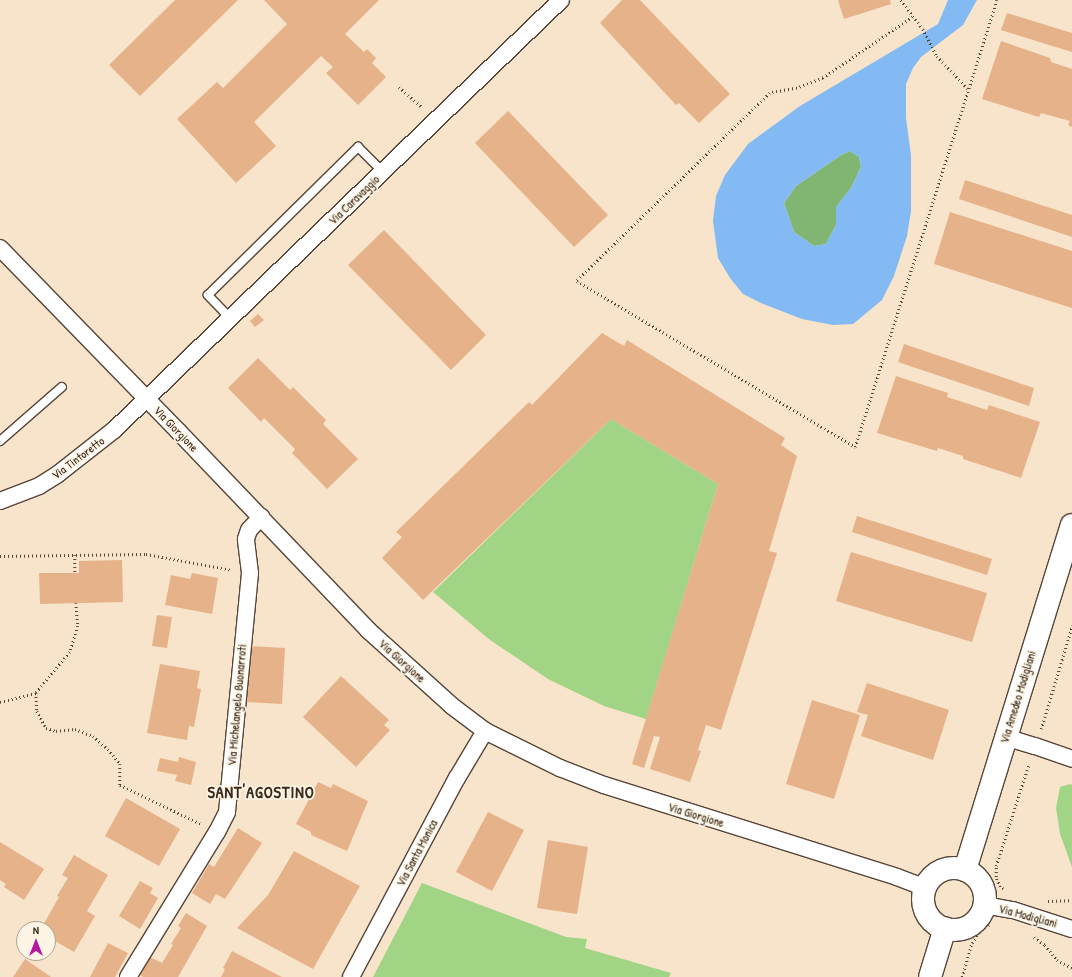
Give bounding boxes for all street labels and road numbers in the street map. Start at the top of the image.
street label: Via Caravaggio [326,172,382,228]
street label: Via Giorgione [151,403,201,455]
street label: Via Tintoretto [49,434,107,482]
street label: Via Giorgione [376,636,428,686]
street label: Via Michelangelo Buonarroti [225,644,249,766]
street label: Via Amedeo Modigliani [997,649,1039,745]
street label: Via Giorgione [666,800,726,830]
street label: Via Santa Monica [393,817,441,889]
street label: Via Modigliani [997,901,1059,931]

